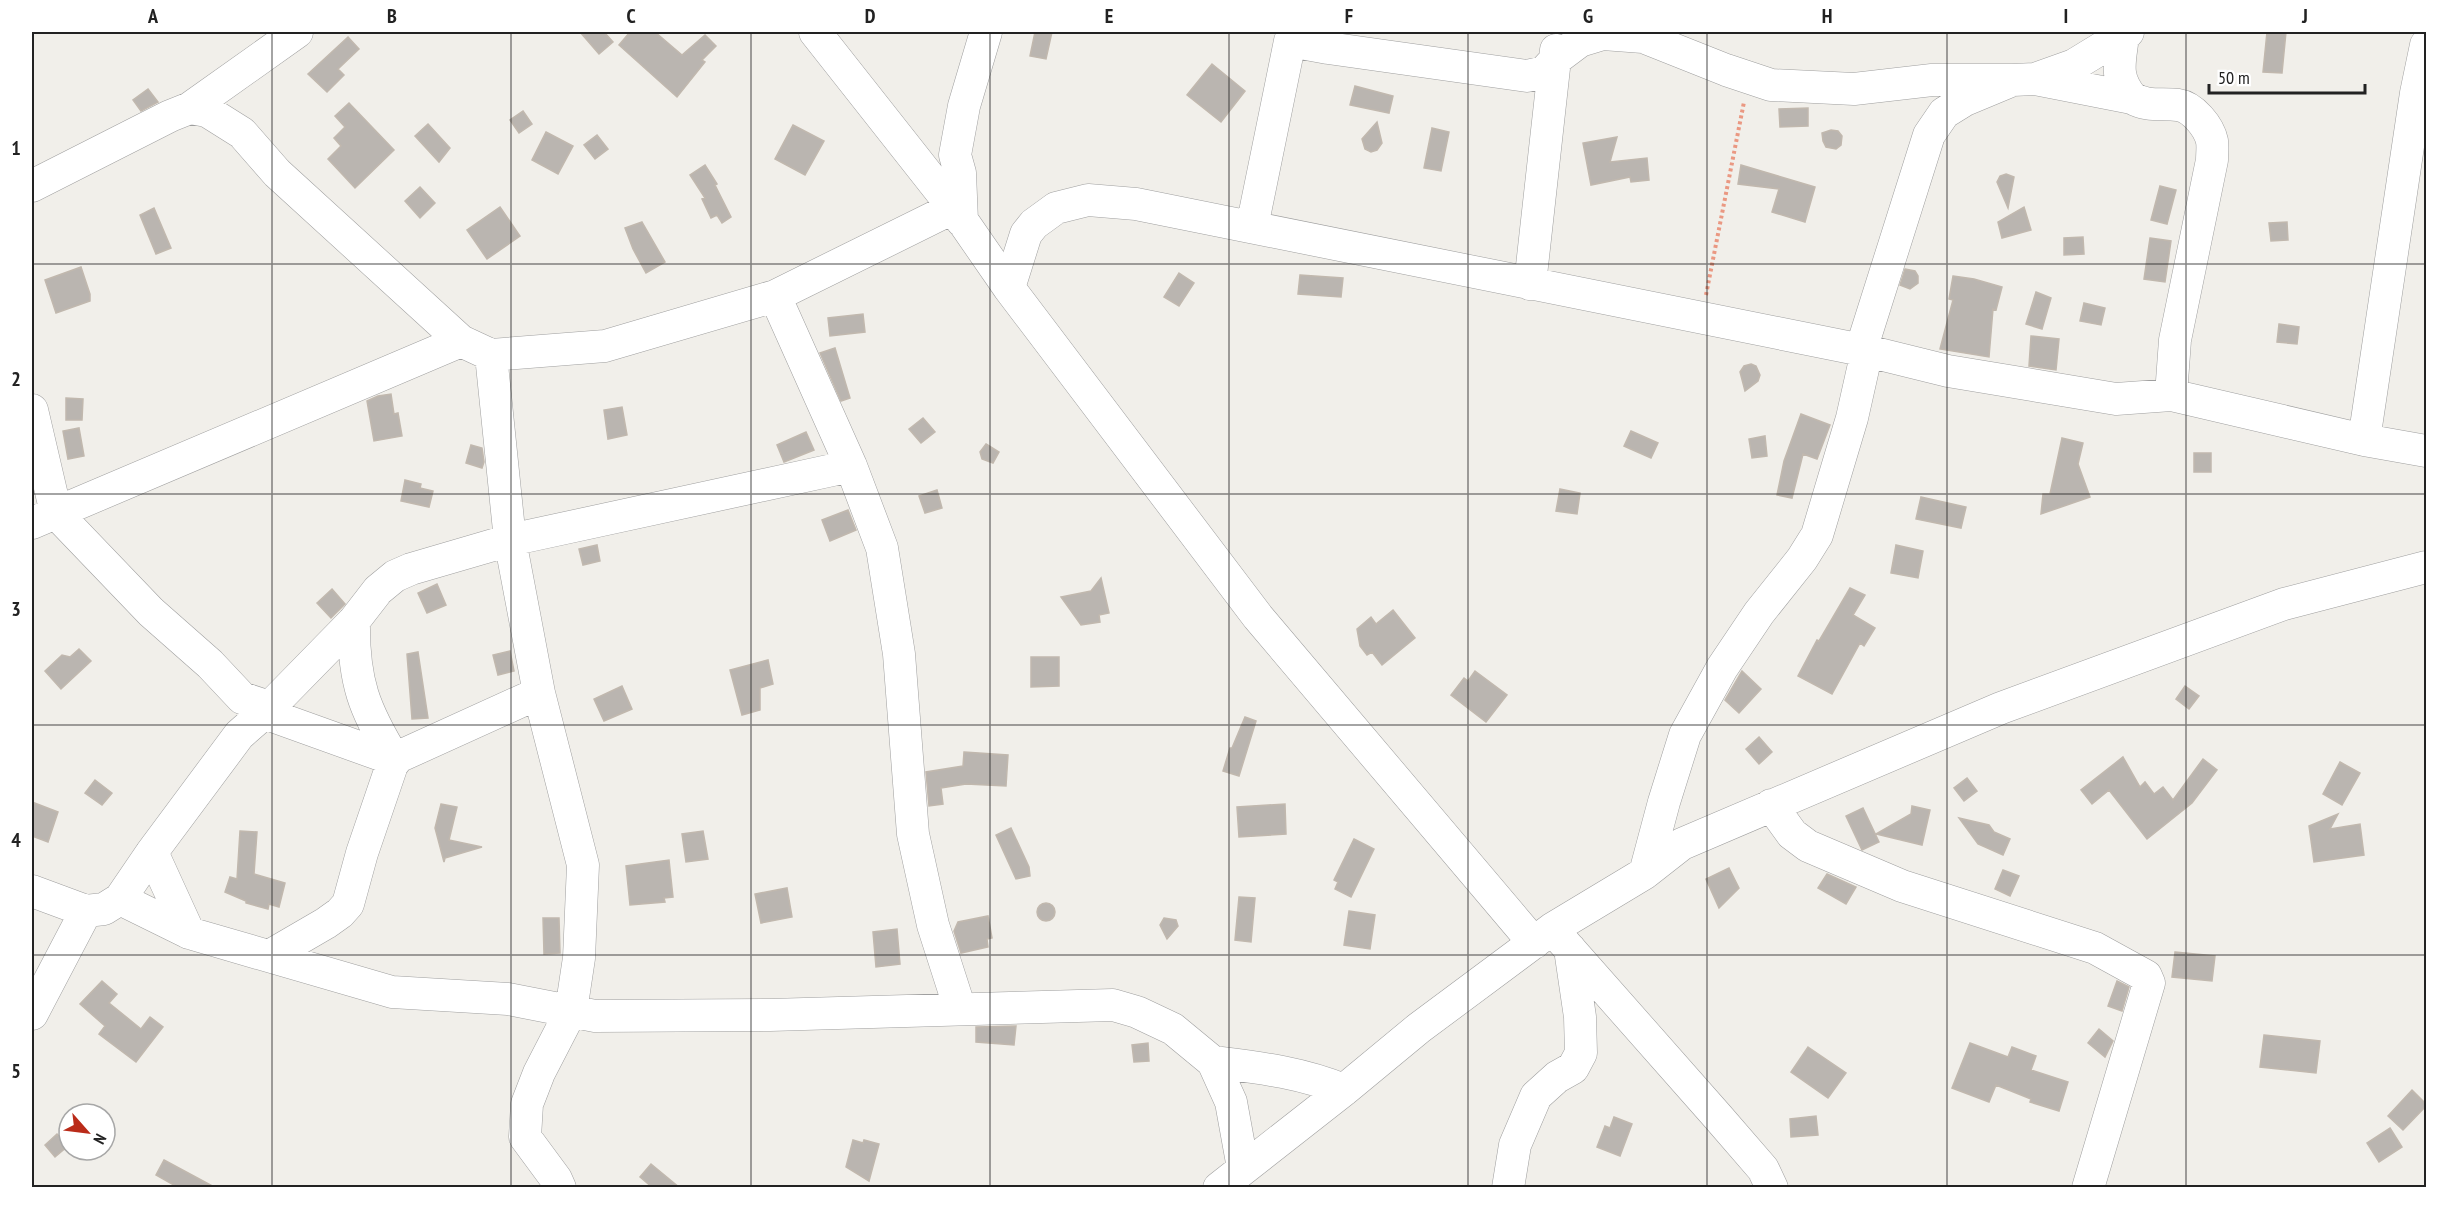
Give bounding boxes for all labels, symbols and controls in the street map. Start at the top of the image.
text: A [147,3,159,29]
text: B [387,3,397,29]
text: C [626,3,636,29]
text: D [865,3,876,29]
text: E [1105,3,1113,29]
text: F [1345,3,1353,29]
text: G [1583,3,1593,29]
text: H [1822,3,1832,29]
text: I [2064,3,2068,29]
text: J [2301,3,2308,29]
scale bar [2209,57,2365,95]
text: 50 m [2218,66,2250,89]
text: 1 [11,135,21,161]
text: 2 [11,366,21,392]
text: 3 [11,596,21,622]
text: 4 [11,827,21,853]
text: 5 [11,1058,21,1084]
north arrow [57,1102,117,1162]
text: N [89,1131,111,1148]

